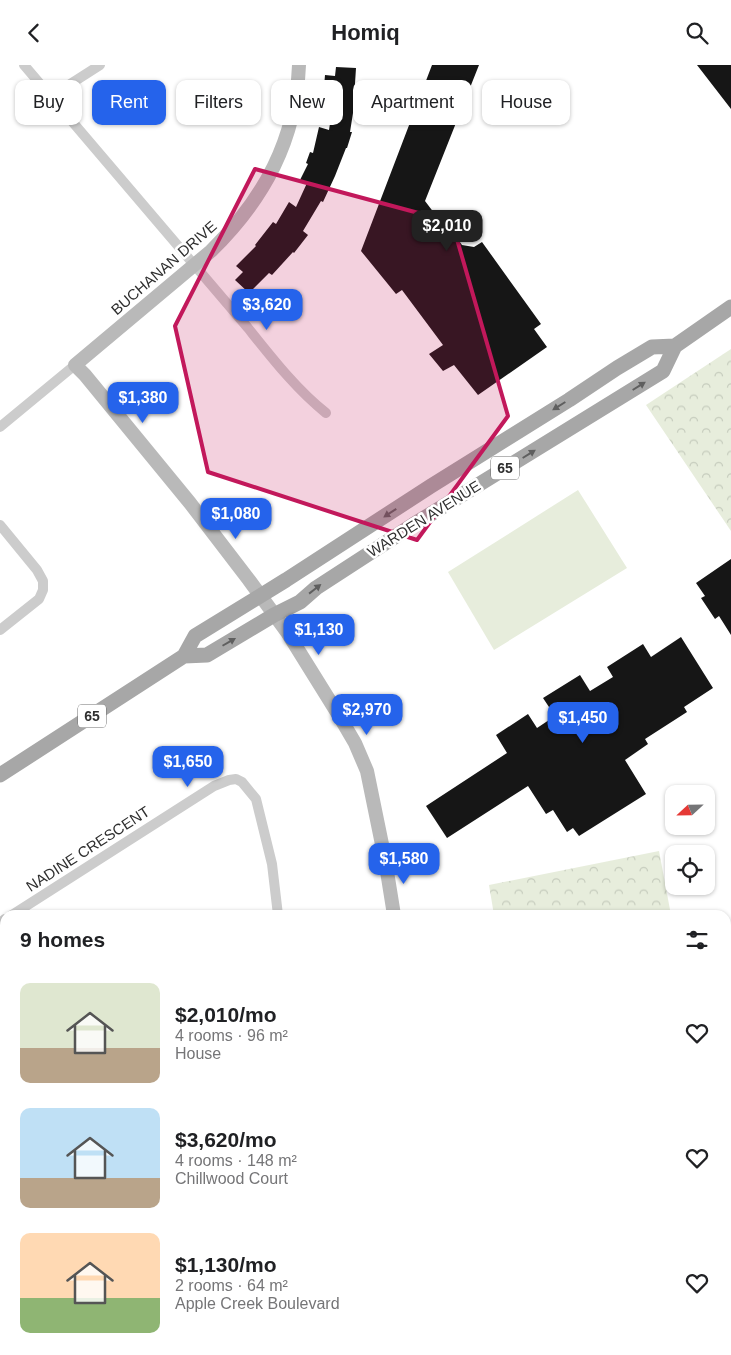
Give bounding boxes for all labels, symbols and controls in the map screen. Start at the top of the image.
icon: back [20,19,48,47]
icon: search [683,19,711,47]
text: Homiq [331,20,400,45]
chip: Buy [15,80,82,125]
chip: Rent [92,80,166,125]
chip: Filters [176,80,261,125]
chip: New [271,80,343,125]
chip: Apartment [353,80,472,125]
chip: House [482,80,570,125]
pin: $2,010 [406,209,488,252]
street label: BUCHANAN DRIVE [107,217,220,318]
text: $2,010 [423,217,471,234]
pin: $3,620 [226,289,308,331]
text: $3,620 [243,296,291,313]
pin: $1,380 [102,381,184,424]
one-way arrow [632,381,645,390]
text: $1,380 [119,389,167,406]
one-way arrow [553,401,566,411]
one-way arrow [522,449,535,458]
road number: 65 [491,457,519,479]
street label: WARDEN AVENUE [364,477,483,560]
pin: $1,080 [195,497,277,540]
text: $1,080 [212,505,260,522]
one-way arrow [383,508,396,518]
one-way arrow [309,584,322,595]
pin: $1,130 [278,613,360,656]
text: $1,130 [295,621,343,638]
one-way arrow [223,637,236,646]
pin: $2,970 [326,693,408,736]
text: $2,970 [343,701,391,718]
pin: $1,450 [542,701,624,744]
road number: 65 [78,705,106,727]
text: $1,450 [559,709,607,726]
pin: $1,650 [147,745,229,788]
text: $1,650 [164,753,212,770]
north arrow [665,785,715,835]
map controls [665,785,715,895]
street label: NADINE CRESCENT [23,802,152,895]
pin: $1,580 [363,843,445,885]
button: locate [665,845,715,895]
text: $1,580 [380,850,428,867]
icon: filters [683,926,711,954]
text: 9 homes [20,928,105,951]
icon: home [60,1003,120,1063]
text: $2,010/mo [175,1003,277,1026]
icon: heart [683,1019,711,1047]
text: 4 rooms · 96 m² [175,1027,288,1044]
text: House [175,1045,221,1062]
icon: home [60,1128,120,1188]
text: $3,620/mo [175,1128,277,1151]
icon: heart [683,1144,711,1172]
text: 4 rooms · 148 m² [175,1152,297,1169]
text: Chillwood Court [175,1170,288,1187]
icon: home [60,1253,120,1313]
text: $1,130/mo [175,1253,277,1276]
icon: heart [683,1269,711,1297]
text: 2 rooms · 64 m² [175,1277,288,1294]
text: Apple Creek Boulevard [175,1295,340,1312]

